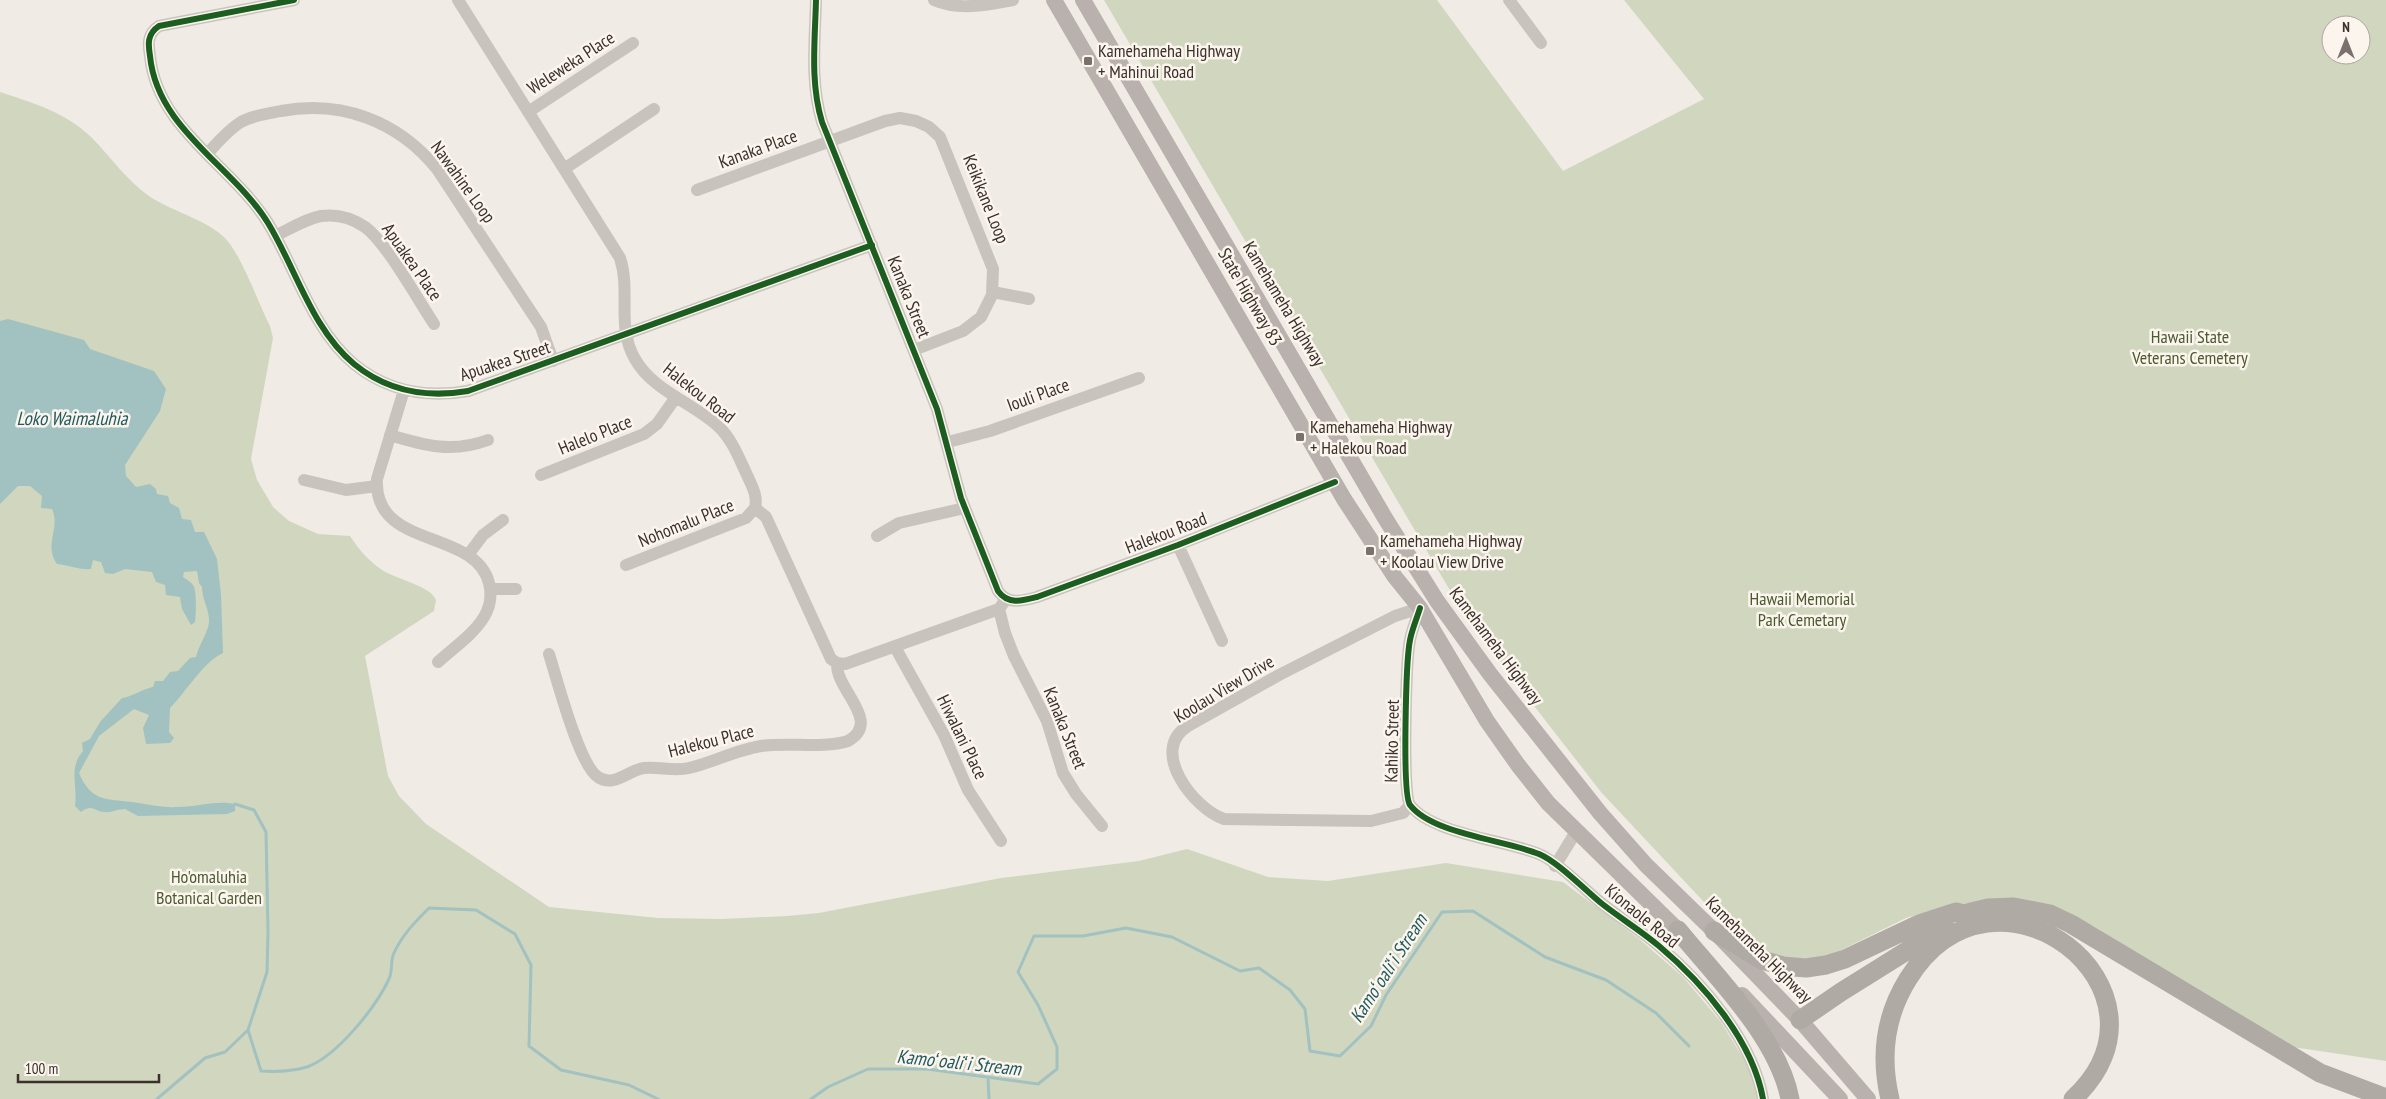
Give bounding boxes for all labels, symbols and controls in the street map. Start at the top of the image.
north arrow [2321,15,2371,65]
text: N [2342,18,2350,36]
street label: Weleweka Place [523,26,619,99]
place label: Kamehameha Highway + Mahinui Road [1098,39,1240,83]
marker: Kamehameha Highway + Mahinui Road [1082,55,1094,67]
street label: Kanaka Place [715,124,800,173]
street label: Nawahine Loop [426,136,501,227]
street label: Keikikane Loop [958,151,1015,247]
street label: Apuakea Place [377,218,448,305]
street label: Kamehameha Highway [1238,237,1331,371]
street label: State Highway 83 [1213,244,1288,350]
street label: Kanaka Street [883,253,936,341]
park label: Hawaii State Veterans Cemetery [2131,325,2248,369]
street label: Apuakea Street [457,335,553,386]
street label: Halekou Road [659,357,740,428]
street label: Iouli Place [1003,373,1072,416]
water label: Loko Waimaluhia [17,406,129,430]
street label: Halelo Place [555,409,635,460]
place label: Kamehameha Highway + Halekou Road [1310,415,1452,459]
marker: Kamehameha Highway + Halekou Road [1294,431,1306,443]
street label: Nohomalu Place [635,493,737,552]
street label: Halekou Road [1122,506,1210,559]
place label: Kamehameha Highway + Koolau View Drive [1380,529,1522,573]
marker: Kamehameha Highway + Koolau View Drive [1364,545,1376,557]
street label: Kamehameha Highway [1445,582,1548,709]
park label: Hawaii Memorial Park Cemetary [1750,587,1855,631]
street label: Koolau View Drive [1170,650,1278,727]
street label: Kanaka Street [1039,684,1092,772]
street label: Hiwalani Place [932,691,993,783]
street label: Kahiko Street [1379,699,1404,783]
street label: Halekou Place [666,719,756,762]
park label: Ho'omaluhia Botanical Garden [156,865,262,909]
street label: Kionaole Road [1600,878,1684,953]
street label: Kamehameha Highway [1701,891,1818,1008]
water label: Kamoʻoaliʻi Stream [1344,908,1433,1027]
water label: Kamoʻoaliʻi Stream [896,1044,1024,1081]
scale bar [18,1052,159,1084]
text: 100 m [25,1059,58,1078]

